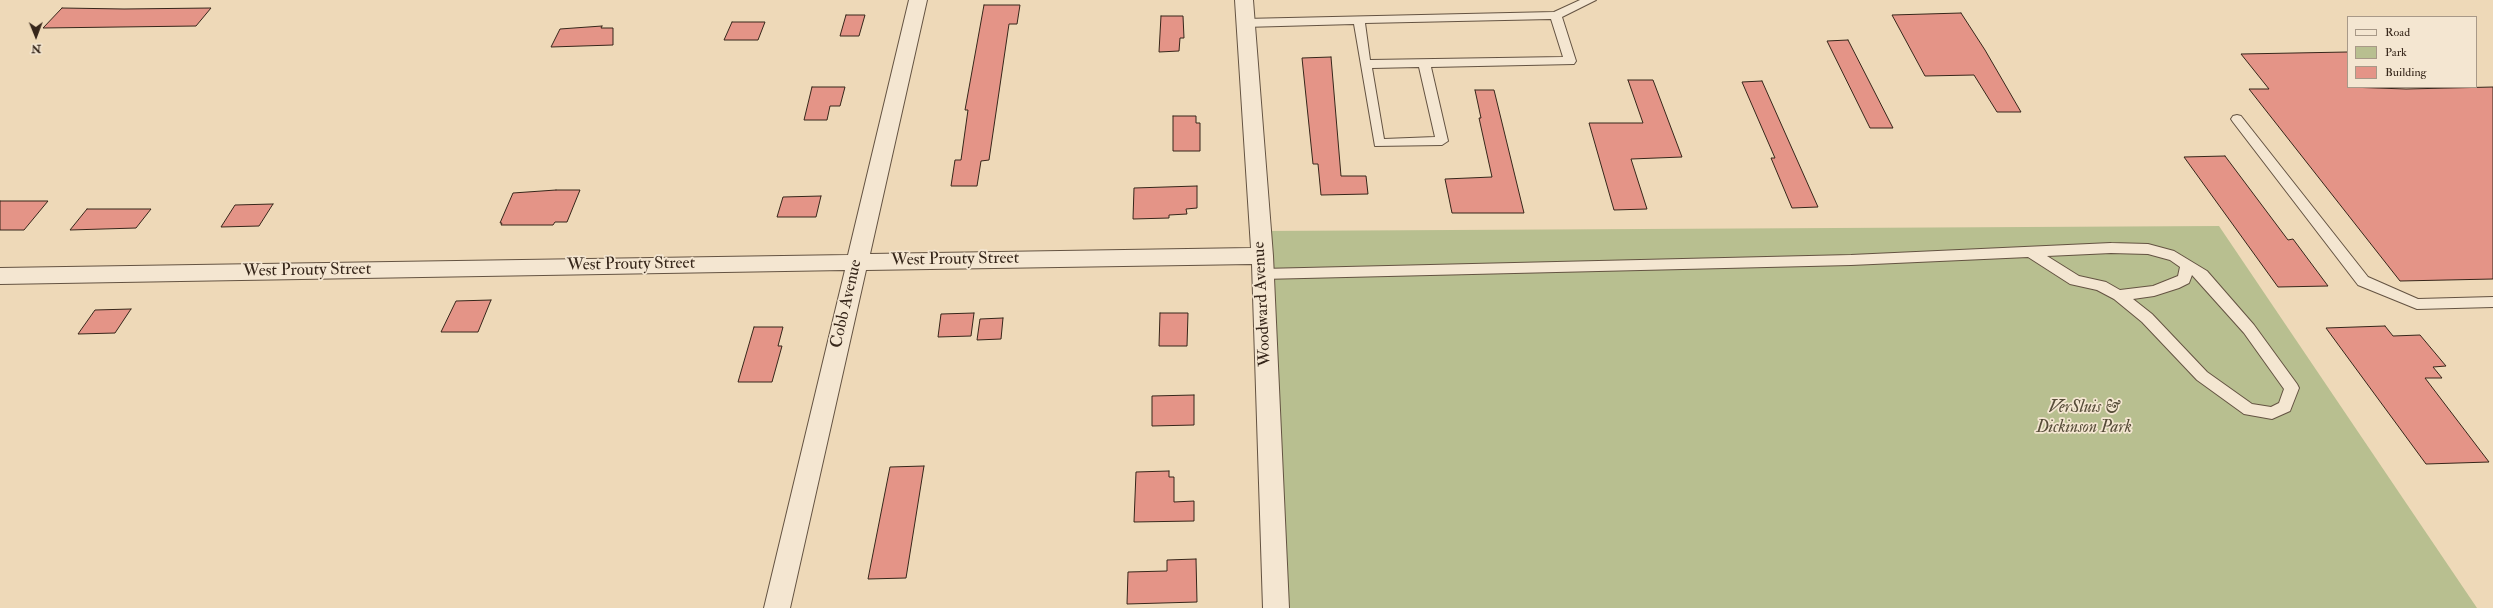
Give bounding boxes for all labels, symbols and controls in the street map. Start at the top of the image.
north arrow [16,16,56,56]
legend [2347,16,2477,88]
text: Road [2385,25,2410,40]
text: N [31,42,41,55]
text: Park [2385,45,2407,60]
text: Building [2385,65,2426,80]
street label: Woodward Avenue [1250,241,1276,367]
street label: West Prouty Street [891,249,1019,271]
street label: West Prouty Street [567,254,695,276]
street label: Cobb Avenue [827,258,867,350]
street label: West Prouty Street [243,260,371,282]
park label: VerSluis & Dickinson Park [2036,398,2132,438]

